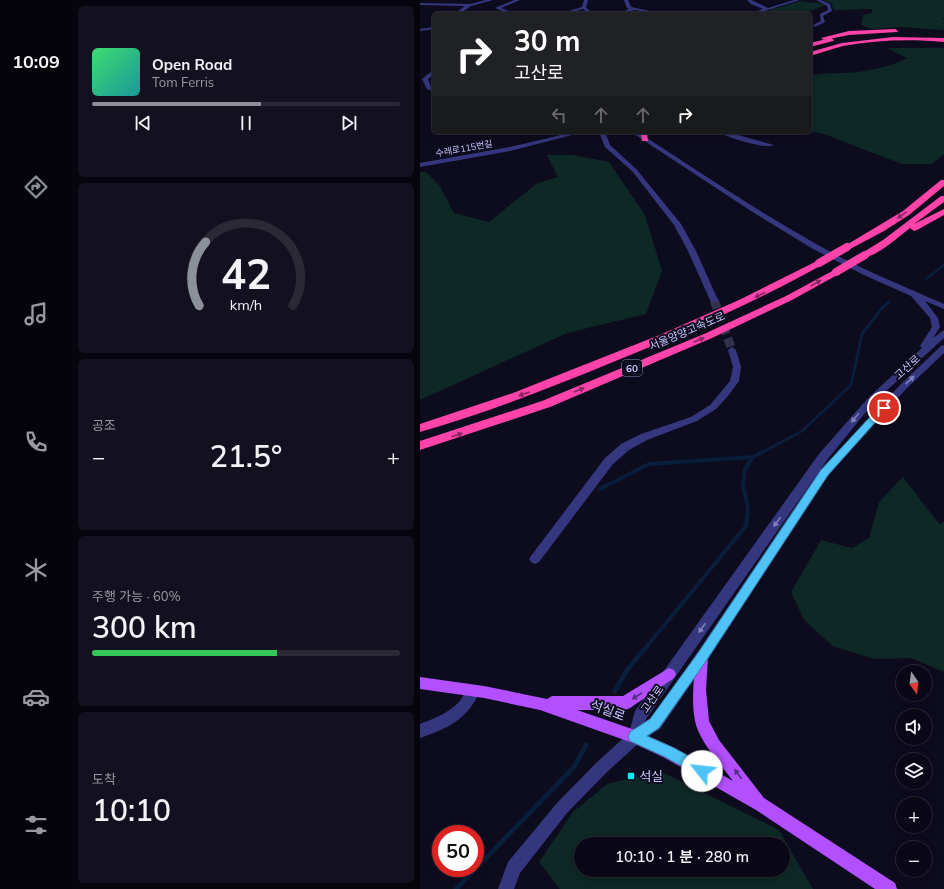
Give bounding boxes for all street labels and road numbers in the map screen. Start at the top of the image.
street label: 수레로115번길 [435,138,493,158]
street label: 서울양양고속도로 [647,309,727,353]
street label: 고산로 [891,352,923,382]
road number: 60 [622,360,642,376]
street label: 고산로 [638,683,666,715]
street label: 석실로 [588,696,628,724]

